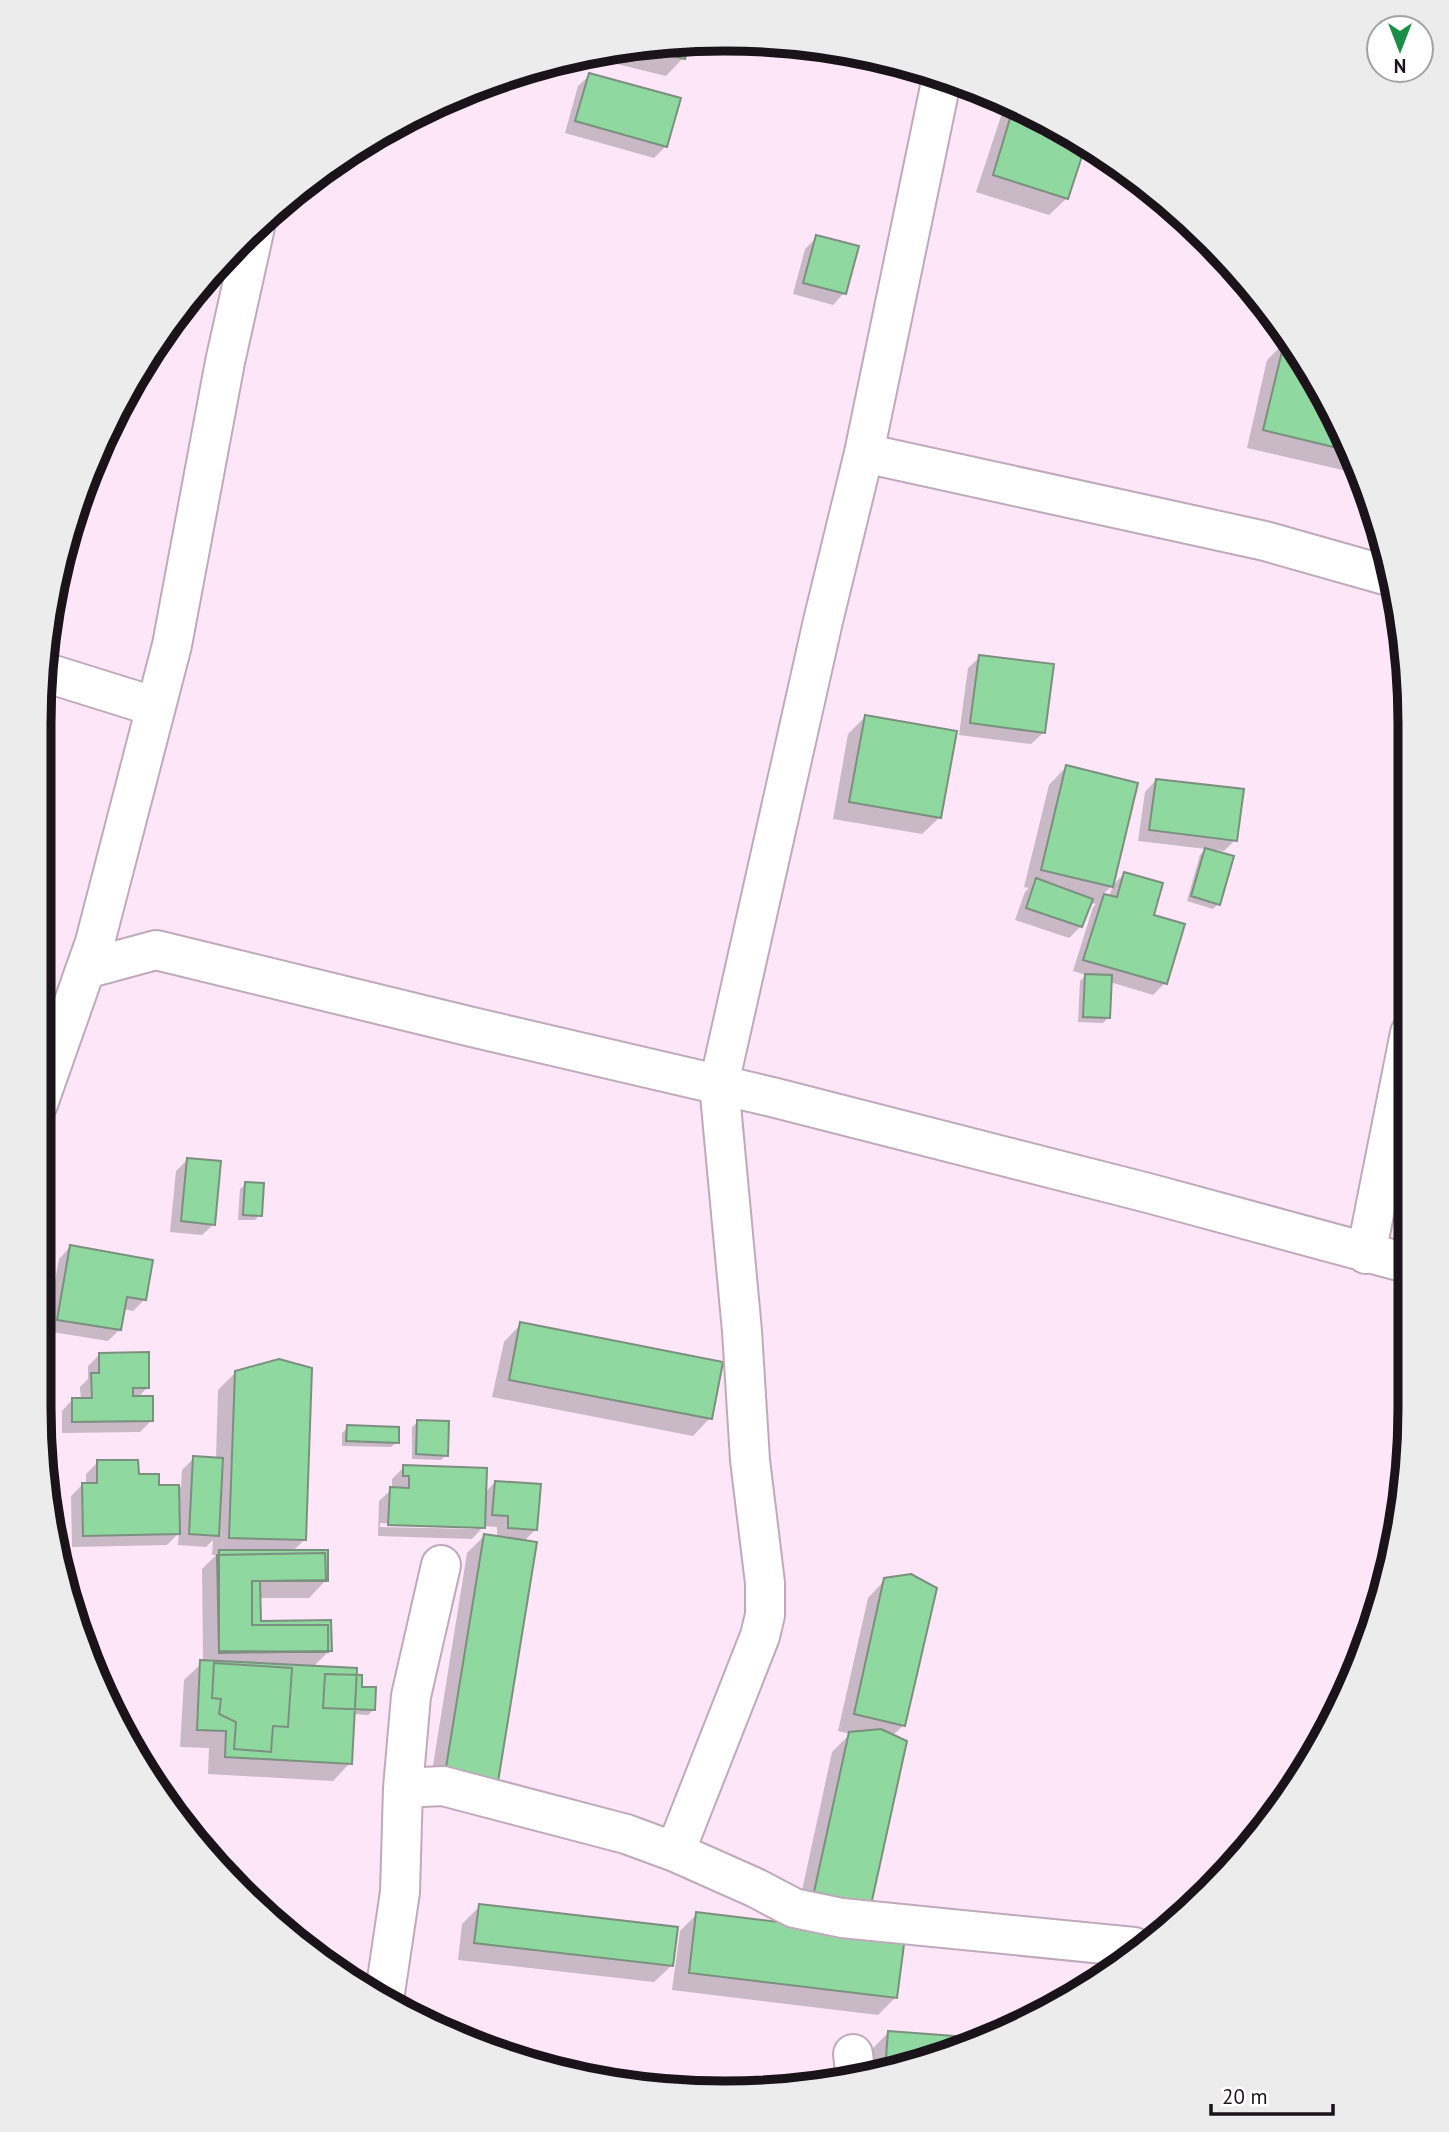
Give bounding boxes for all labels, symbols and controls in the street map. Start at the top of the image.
north arrow [1365,14,1435,84]
text: N [1394,54,1406,78]
scale bar [1211,2072,1334,2116]
text: 20 m [1222,2083,1268,2110]

